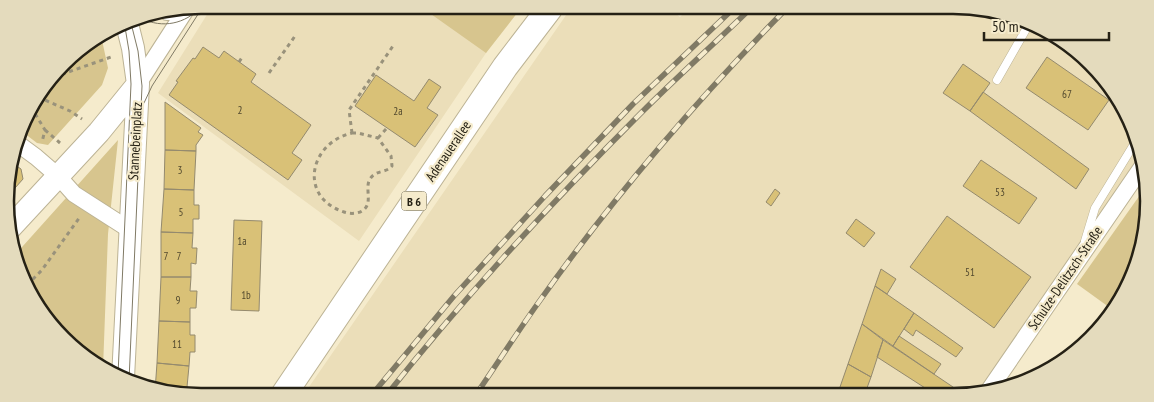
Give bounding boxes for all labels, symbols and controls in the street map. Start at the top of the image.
scale bar [984,10,1109,42]
text: 50 m [992,17,1018,36]
house number: 67 [1062,87,1072,101]
street label: Stannebeinplatz [124,101,146,181]
house number: 2 [238,103,243,117]
house number: 2a [393,104,403,118]
street label: Adenauerallee [421,117,475,185]
house number: 3 [178,163,183,177]
house number: 53 [995,185,1005,199]
road number: B 6 [402,192,426,210]
house number: 5 [179,205,184,219]
street label: Schulze-Delitzsch-Straße [1024,222,1107,333]
house number: 1a [237,234,247,248]
house number: 7 [164,249,169,263]
house number: 7 [177,249,182,263]
house number: 51 [965,265,975,279]
house number: 1b [241,288,251,302]
house number: 9 [176,293,181,307]
house number: 11 [172,337,182,351]

